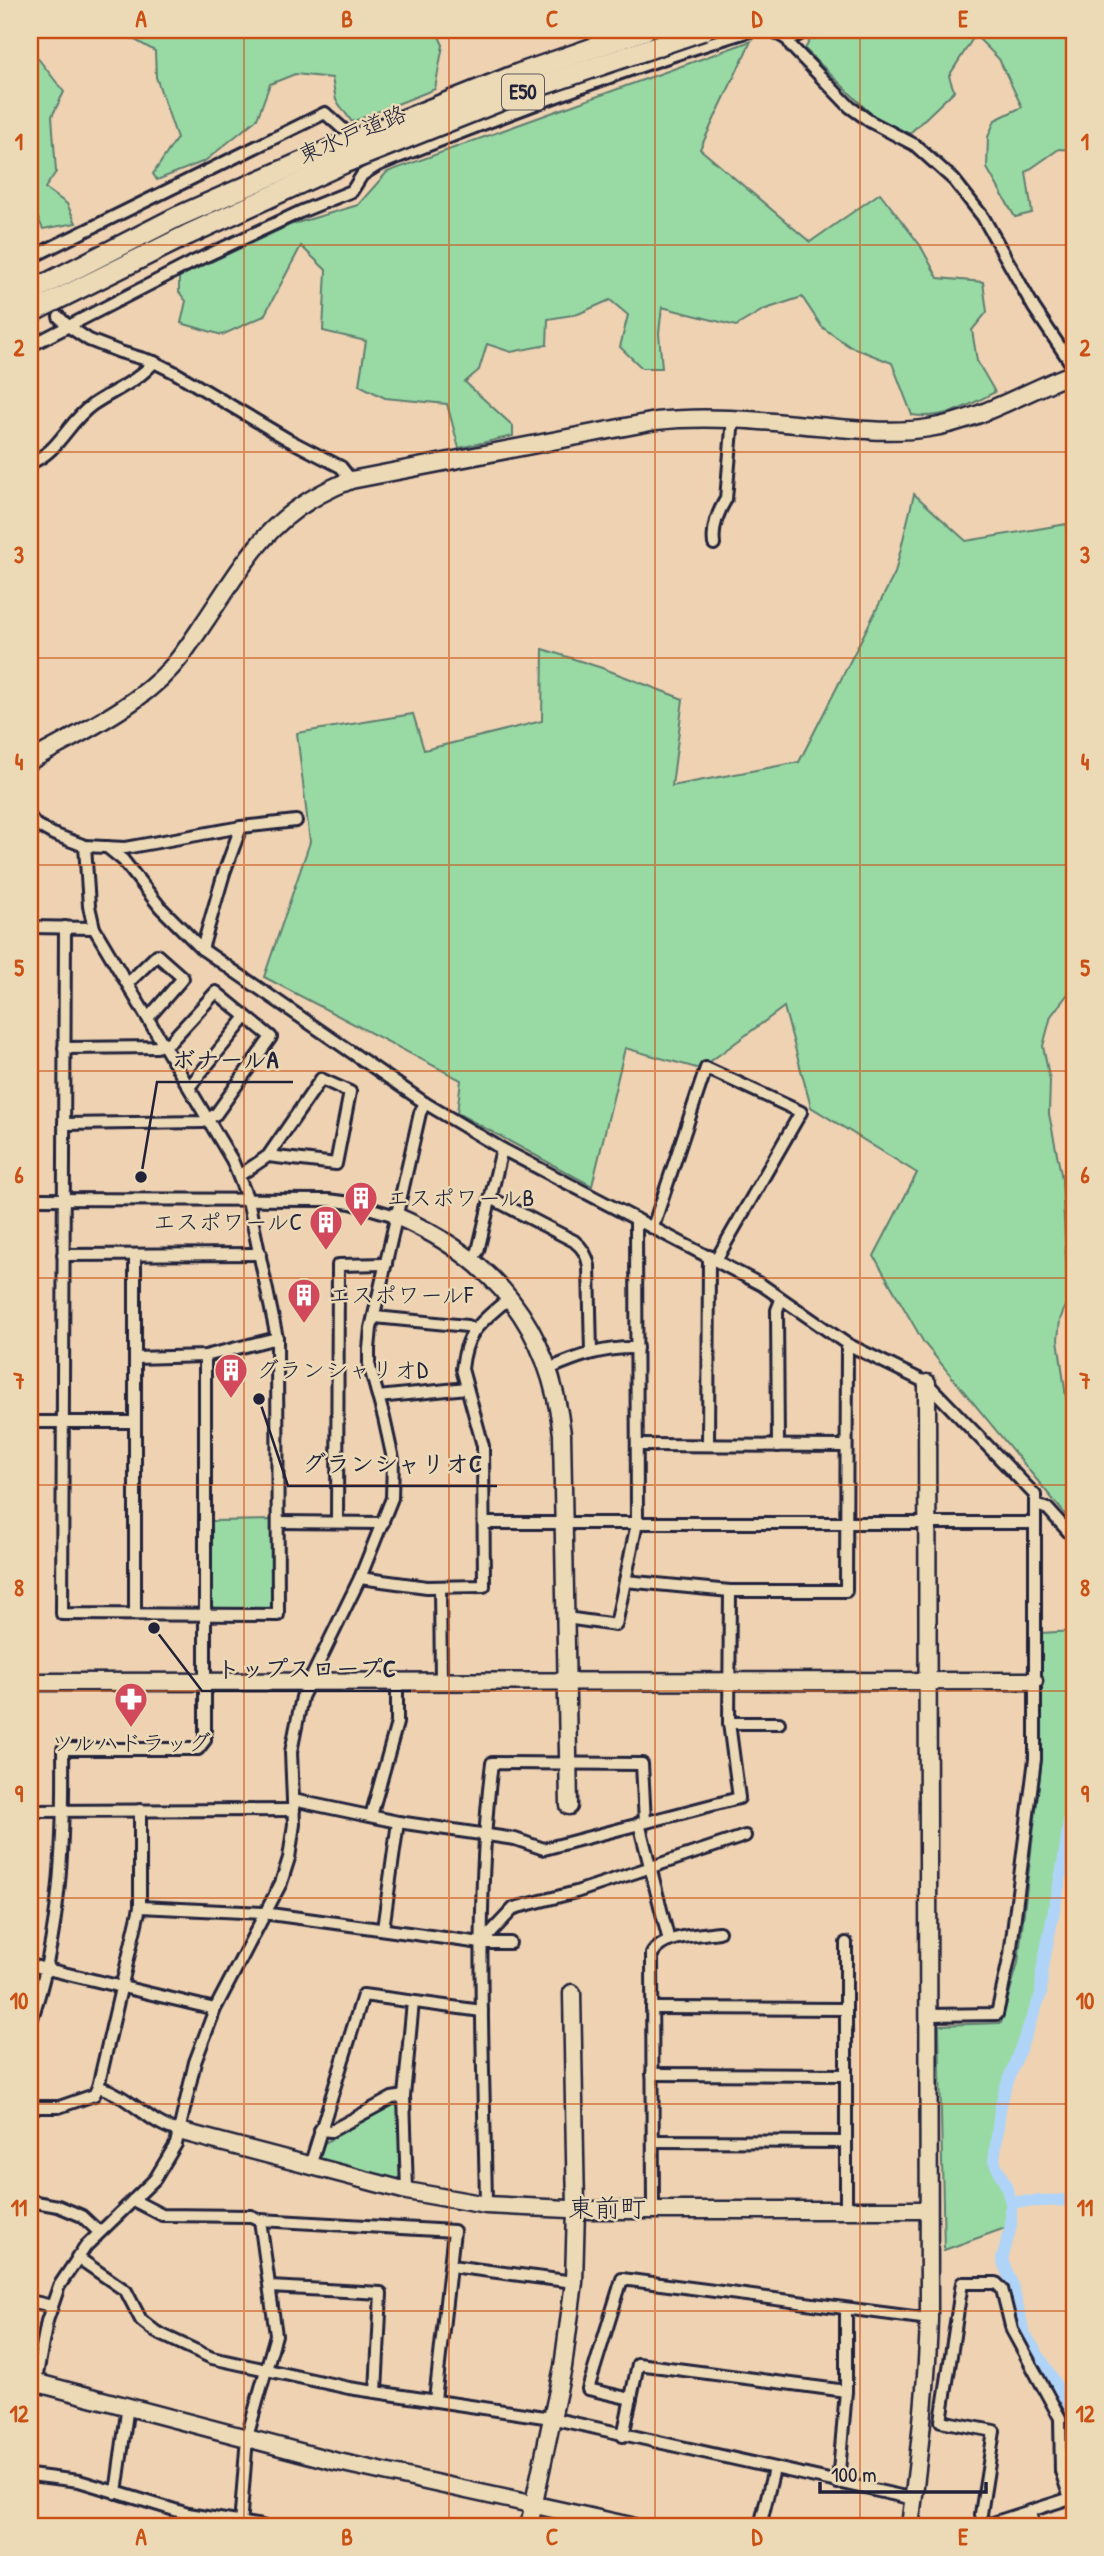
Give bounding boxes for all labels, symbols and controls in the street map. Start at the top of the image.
text: A [135,3,147,34]
text: B [341,3,353,34]
text: C [546,3,558,34]
text: D [752,3,764,34]
text: E [958,3,969,34]
road number: E50 [502,74,544,110]
street label: 東水戸道路 [293,97,411,170]
text: 1 [15,126,23,157]
text: 1 [1081,126,1089,157]
text: 2 [14,332,25,363]
text: 2 [1080,332,1091,363]
text: 3 [14,539,24,570]
text: 3 [1080,539,1090,570]
text: 4 [15,746,24,777]
text: 4 [1081,746,1090,777]
text: 5 [14,952,24,983]
text: 5 [1080,952,1090,983]
callout: ボナールA [157,1037,293,1082]
text: ボナールA [172,1043,279,1075]
text: 6 [14,1159,24,1190]
text: 6 [1080,1159,1090,1190]
building icon: エスポワールB [342,1179,380,1228]
place label: エスポワールB [386,1182,534,1213]
building icon: エスポワールC [307,1203,345,1252]
place label: エスポワールC [153,1206,302,1237]
building icon: エスポワールF [285,1276,323,1325]
place label: エスポワールF [328,1279,475,1310]
building icon: グランシャリオD [212,1351,250,1400]
place label: グランシャリオD [256,1354,428,1385]
text: 7 [12,1365,25,1396]
text: 7 [1078,1365,1091,1396]
callout: グランシャリオC [288,1441,497,1486]
text: グランシャリオC [302,1447,482,1479]
text: 8 [14,1572,24,1603]
text: 8 [1080,1572,1090,1603]
callout: トップスロープC [202,1646,411,1691]
text: トップスロープC [216,1652,396,1684]
pharmacy icon: ツルハドラッグ [112,1680,150,1729]
place label: ツルハドラッグ [51,1727,211,1758]
text: 9 [15,1778,24,1809]
text: 9 [1081,1778,1090,1809]
text: 10 [10,1985,28,2016]
text: 10 [1076,1985,1094,2016]
district label: 東前町 [568,2190,646,2225]
text: 11 [11,2192,27,2223]
text: 11 [1077,2192,1093,2223]
text: 12 [9,2398,29,2429]
text: 12 [1075,2398,1095,2429]
scale bar [820,2451,987,2495]
text: 100 m [831,2460,877,2489]
text: A [135,2521,147,2552]
text: B [341,2521,353,2552]
text: C [546,2521,558,2552]
text: D [752,2521,764,2552]
text: E [958,2521,969,2552]

